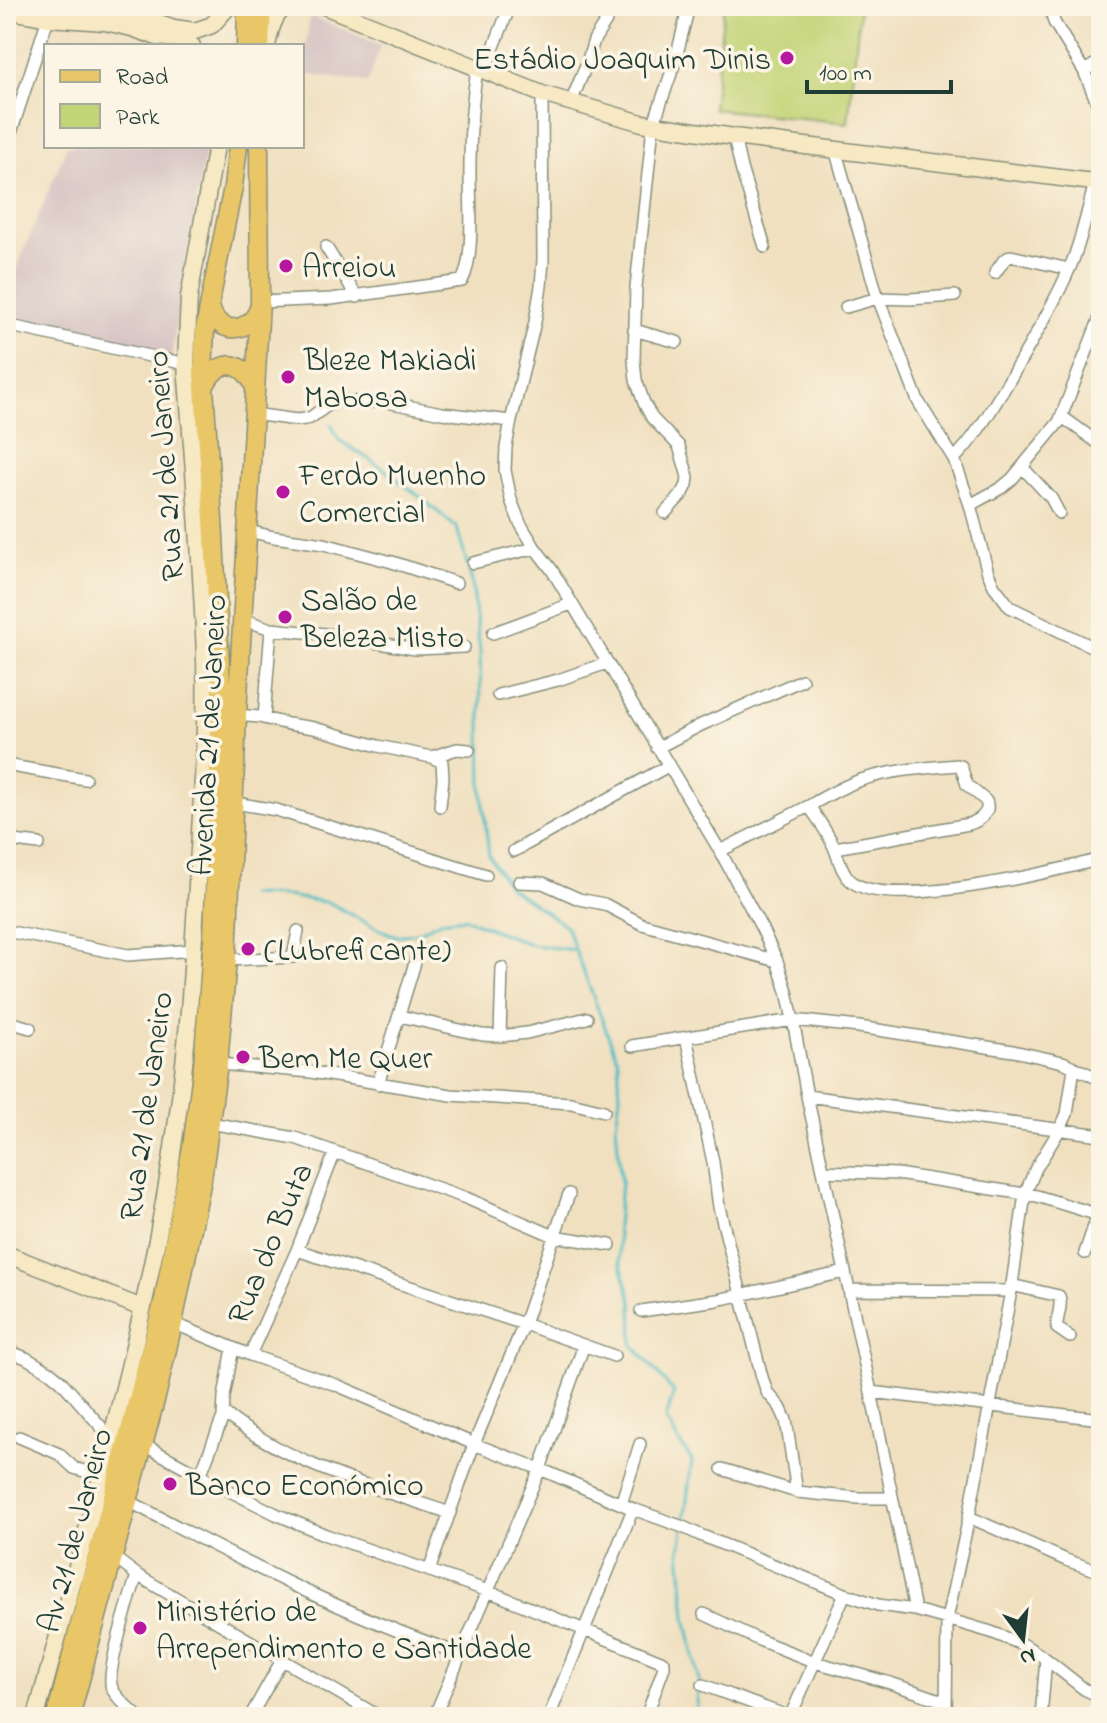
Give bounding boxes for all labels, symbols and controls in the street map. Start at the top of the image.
place label: Estádio Joaquim Dinis [473,38,771,85]
legend [44,44,304,148]
scale bar [807,44,951,94]
marker: Estádio Joaquim Dinis [778,49,796,67]
text: 100 m [819,57,872,92]
text: Road [116,61,169,96]
text: Park [116,101,160,136]
place label: Arreiou [302,246,397,293]
marker: Arreiou [277,257,295,275]
place label: Bleze Makiadi Mabosa [303,339,477,423]
street label: Rua 21 de Janeiro [136,349,199,583]
marker: Bleze Makiadi Mabosa [279,368,297,386]
place label: Ferdo Muenho Comercial [298,454,486,538]
marker: Ferdo Muenho Comercial [274,483,292,501]
place label: Salão de Beleza Misto [300,579,464,663]
street label: Avenida 21 de Janeiro [180,593,241,877]
marker: Salão de Beleza Misto [276,608,294,626]
place label: (Lubreficante) [264,929,451,976]
marker: (Lubreficante) [239,940,257,958]
street label: Rua 21 de Janeiro [109,989,188,1224]
place label: Bem Me Quer [258,1037,433,1084]
marker: Bem Me Quer [234,1048,252,1066]
street label: Rua do Buta [217,1156,327,1333]
street label: Av 21 de Janeiro [28,1423,127,1638]
place label: Banco Económico [185,1464,424,1511]
marker: Banco Económico [161,1475,179,1493]
place label: Ministério de Arrependimento e Santidade [156,1590,532,1674]
north arrow [983,1599,1063,1679]
marker: Ministério de Arrependimento e Santidade [131,1619,149,1637]
text: N [1016,1638,1039,1673]

